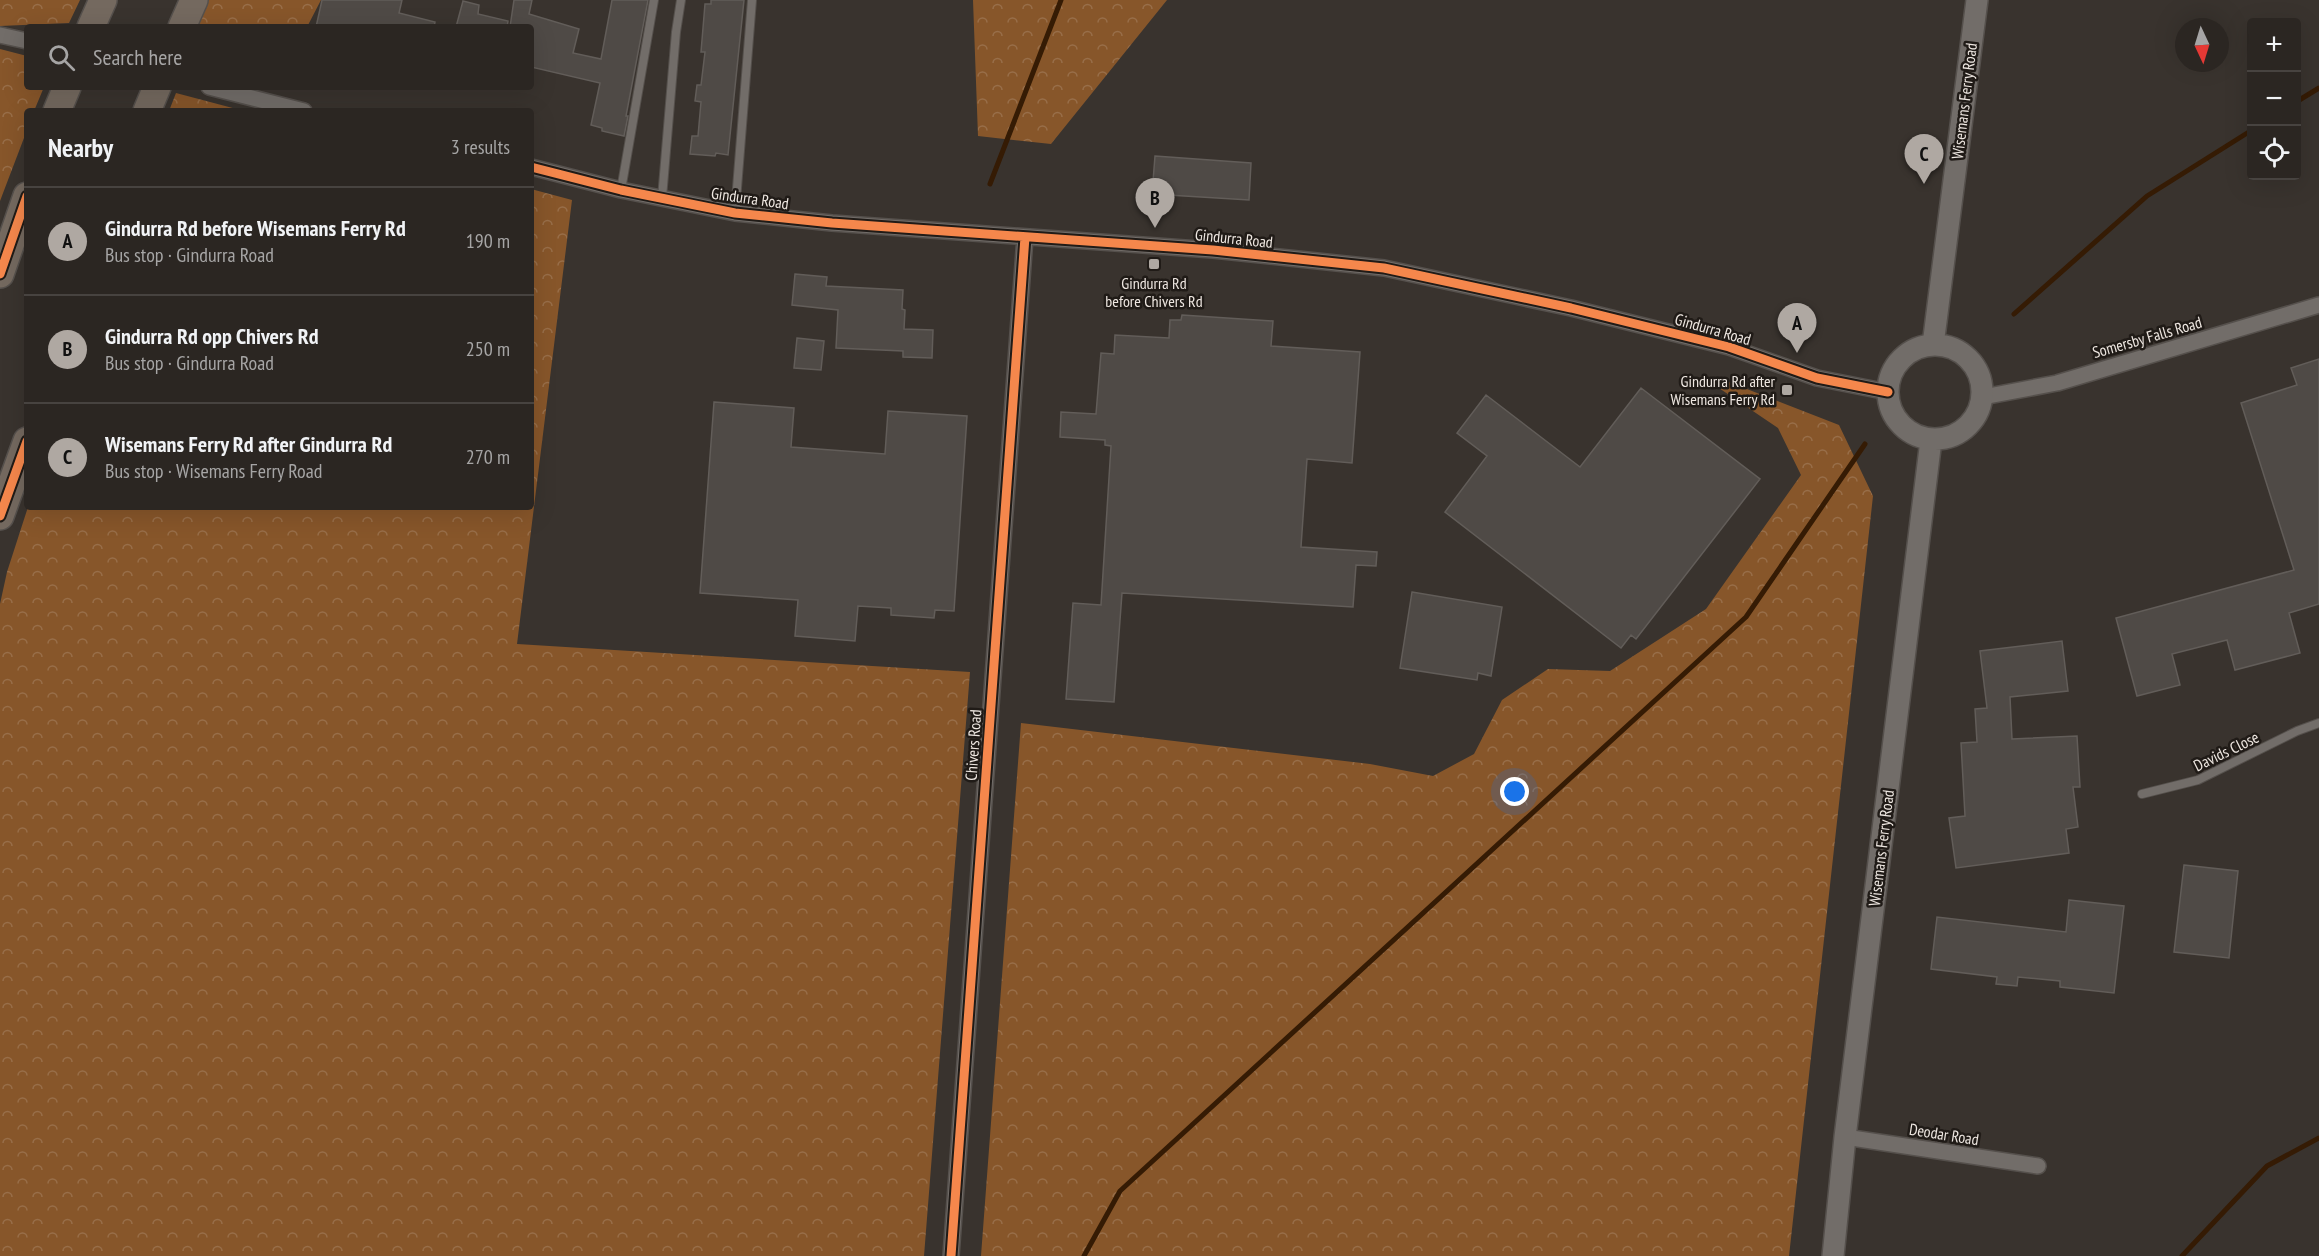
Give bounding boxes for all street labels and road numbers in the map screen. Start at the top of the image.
street label: Wisemans Ferry Road [1947,42,1981,160]
street label: Gindurra Road [710,183,790,213]
street label: Gindurra Road [1194,224,1274,252]
street label: Gindurra Road [1673,309,1753,349]
street label: Somersby Falls Road [2090,312,2204,362]
street label: Chivers Road [961,709,985,781]
street label: Davids Close [2190,727,2262,775]
street label: Wisemans Ferry Road [1864,789,1898,907]
street label: Deodar Road [1908,1119,1980,1149]

